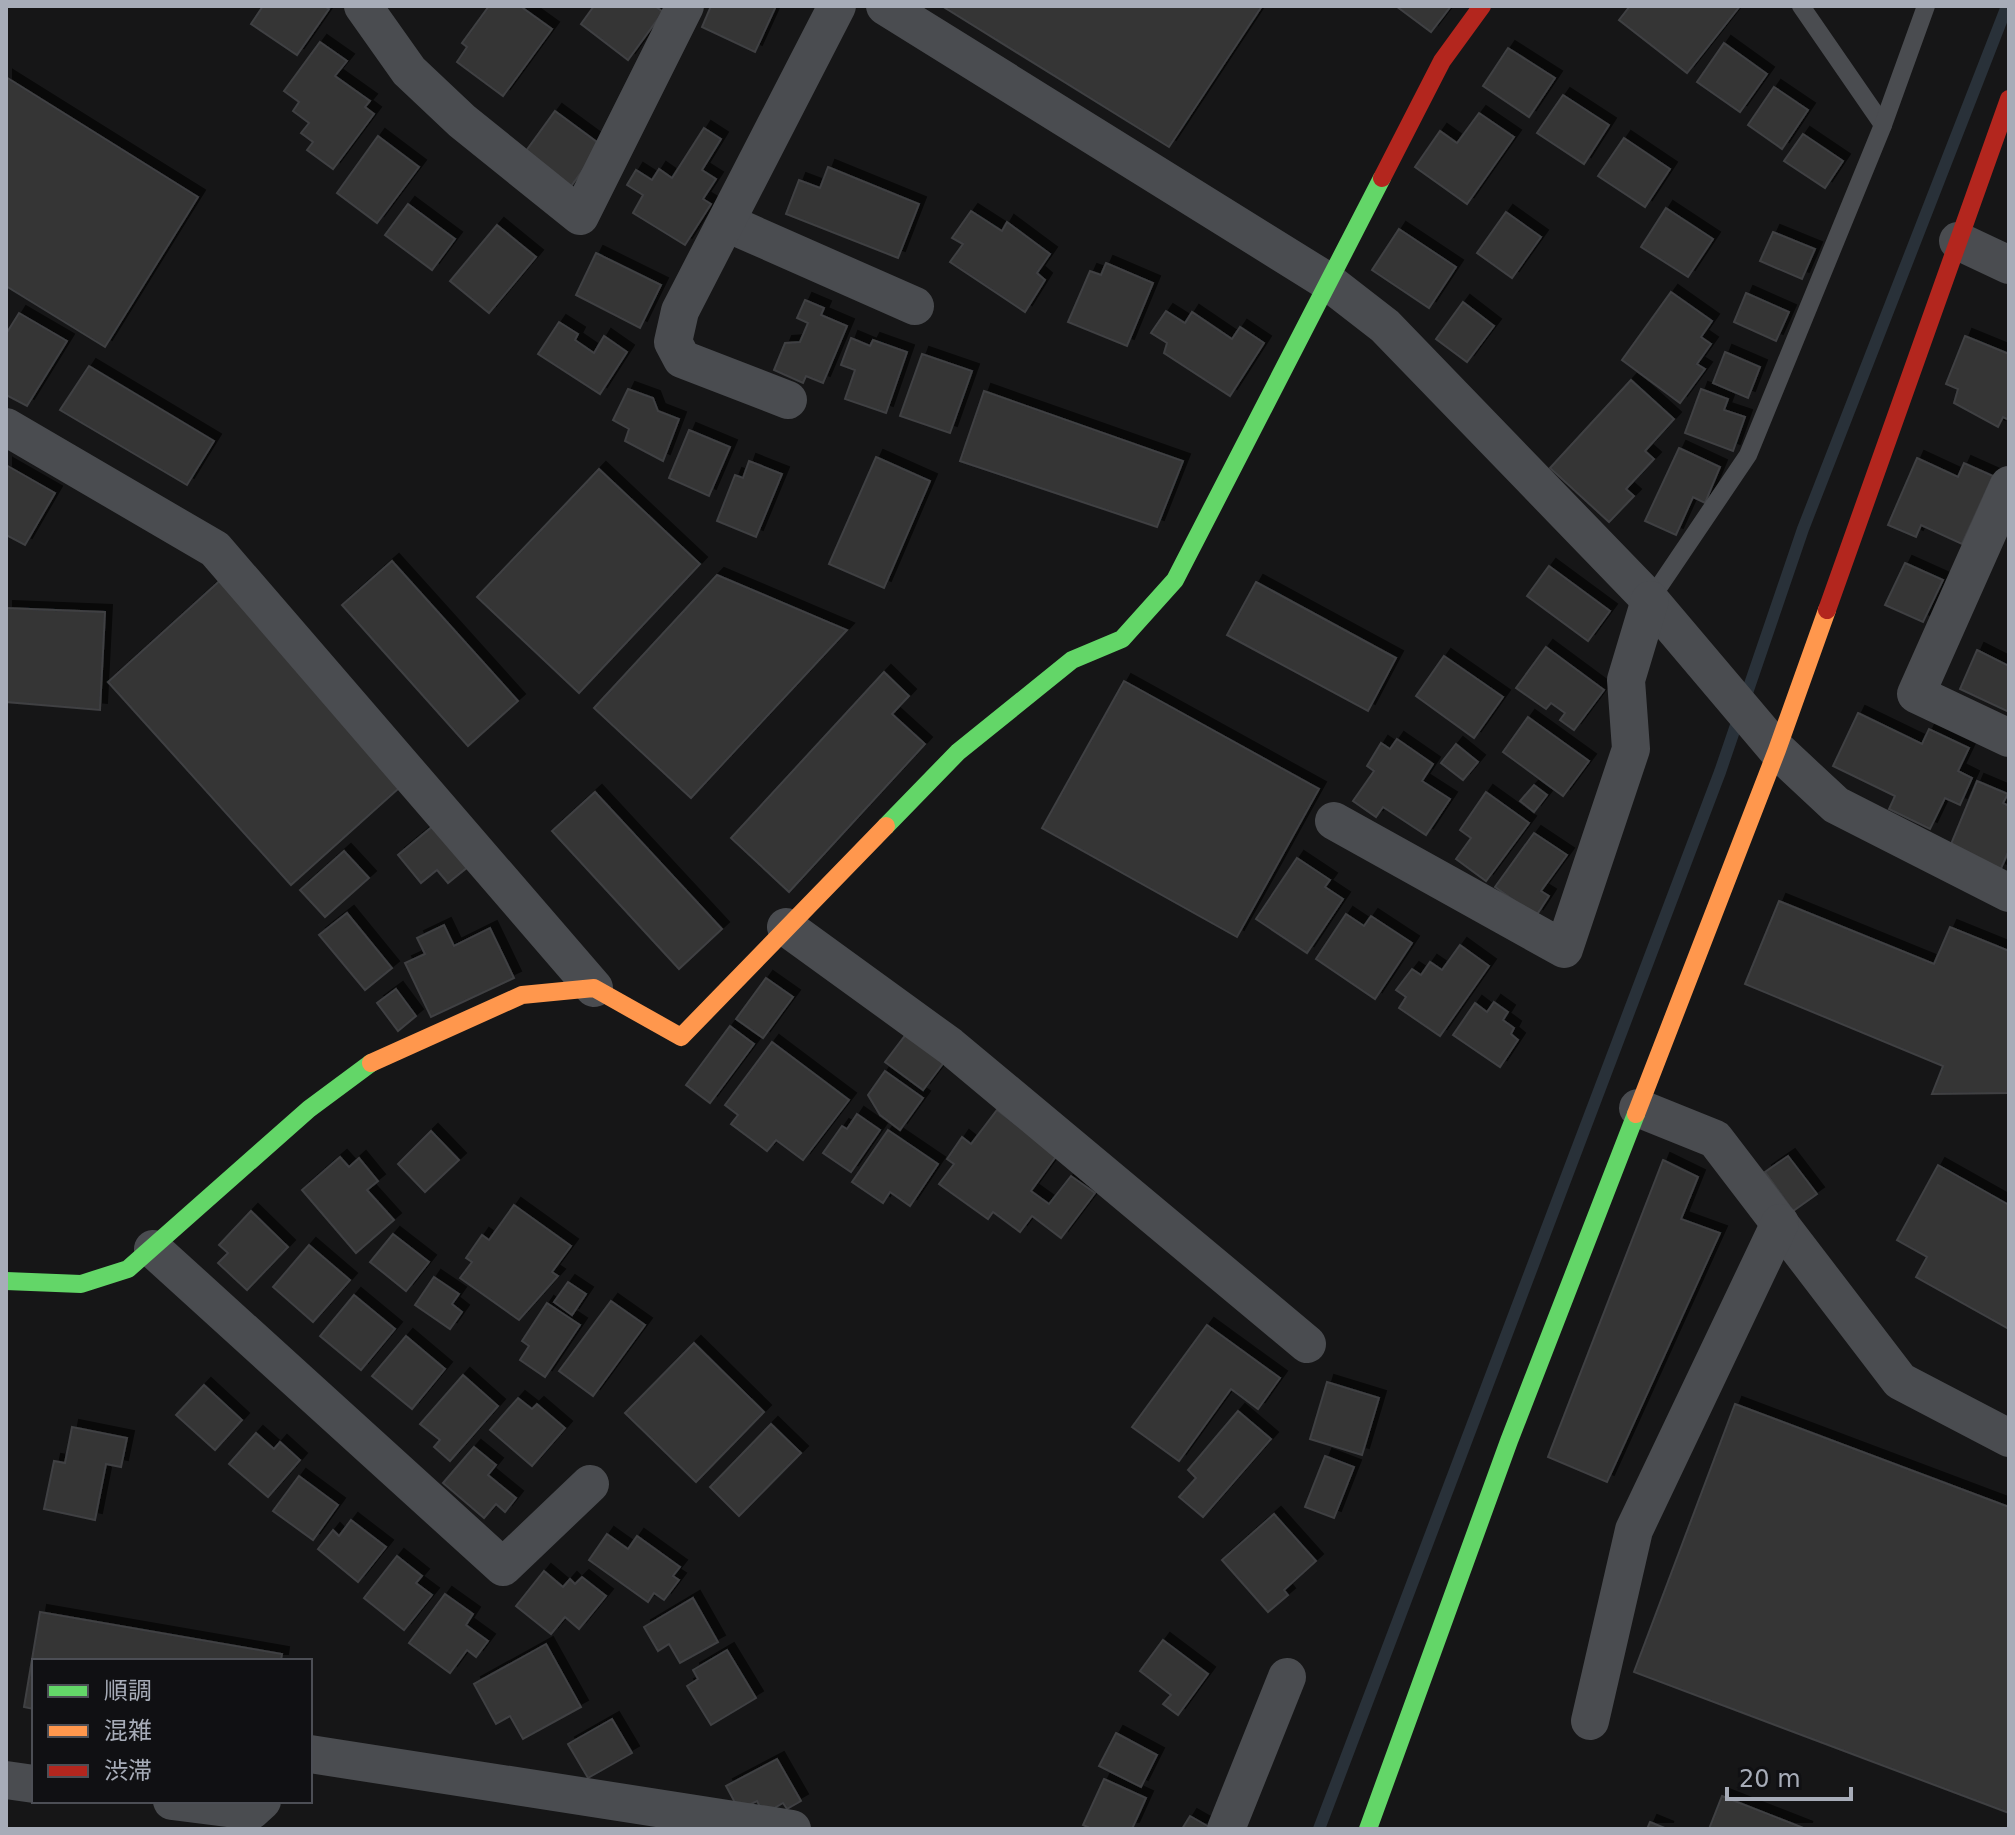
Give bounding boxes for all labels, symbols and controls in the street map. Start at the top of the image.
legend [32,1659,312,1803]
text: 順調 [104,1677,152,1705]
text: 混雑 [104,1717,152,1745]
scale bar [1727,1751,1851,1801]
text: 渋滞 [104,1757,152,1785]
text: 20 m [1739,1765,1801,1793]

